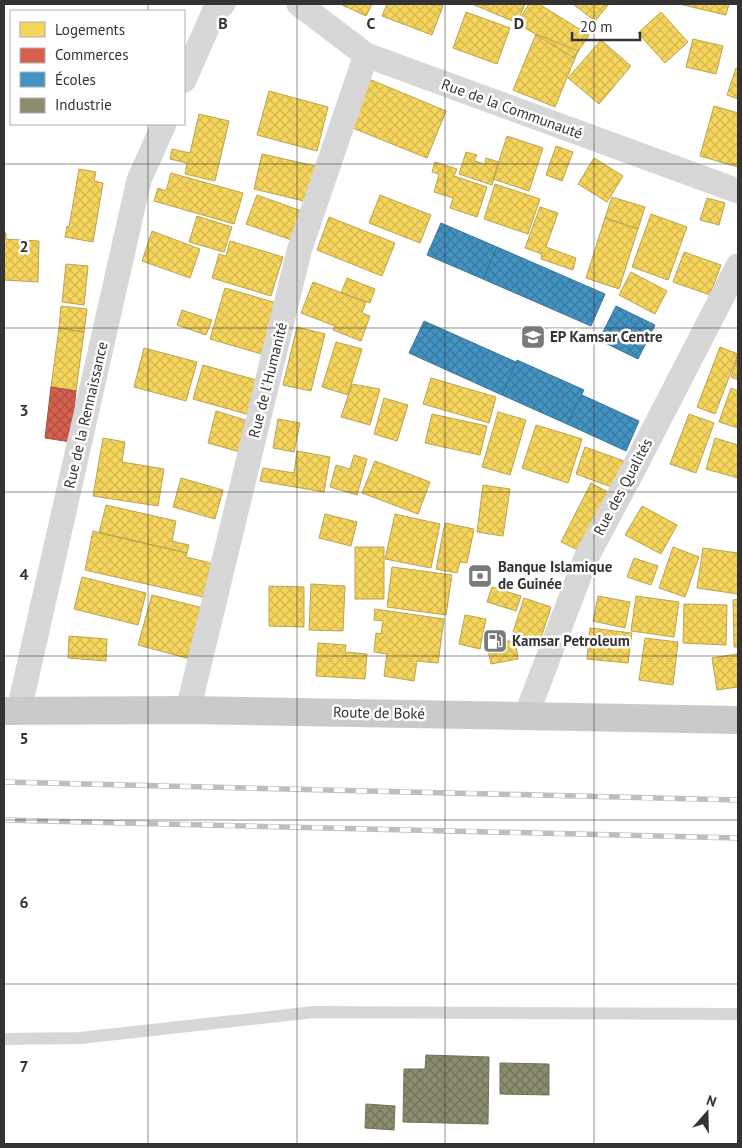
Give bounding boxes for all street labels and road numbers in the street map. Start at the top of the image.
street label: Rue de la Communauté [439,74,585,143]
street label: Rue de l'Humanité [244,320,291,440]
street label: Rue de la Rennaissance [59,340,112,490]
street label: Rue des Qualités [589,435,656,539]
street label: Route de Boké [333,702,425,723]

